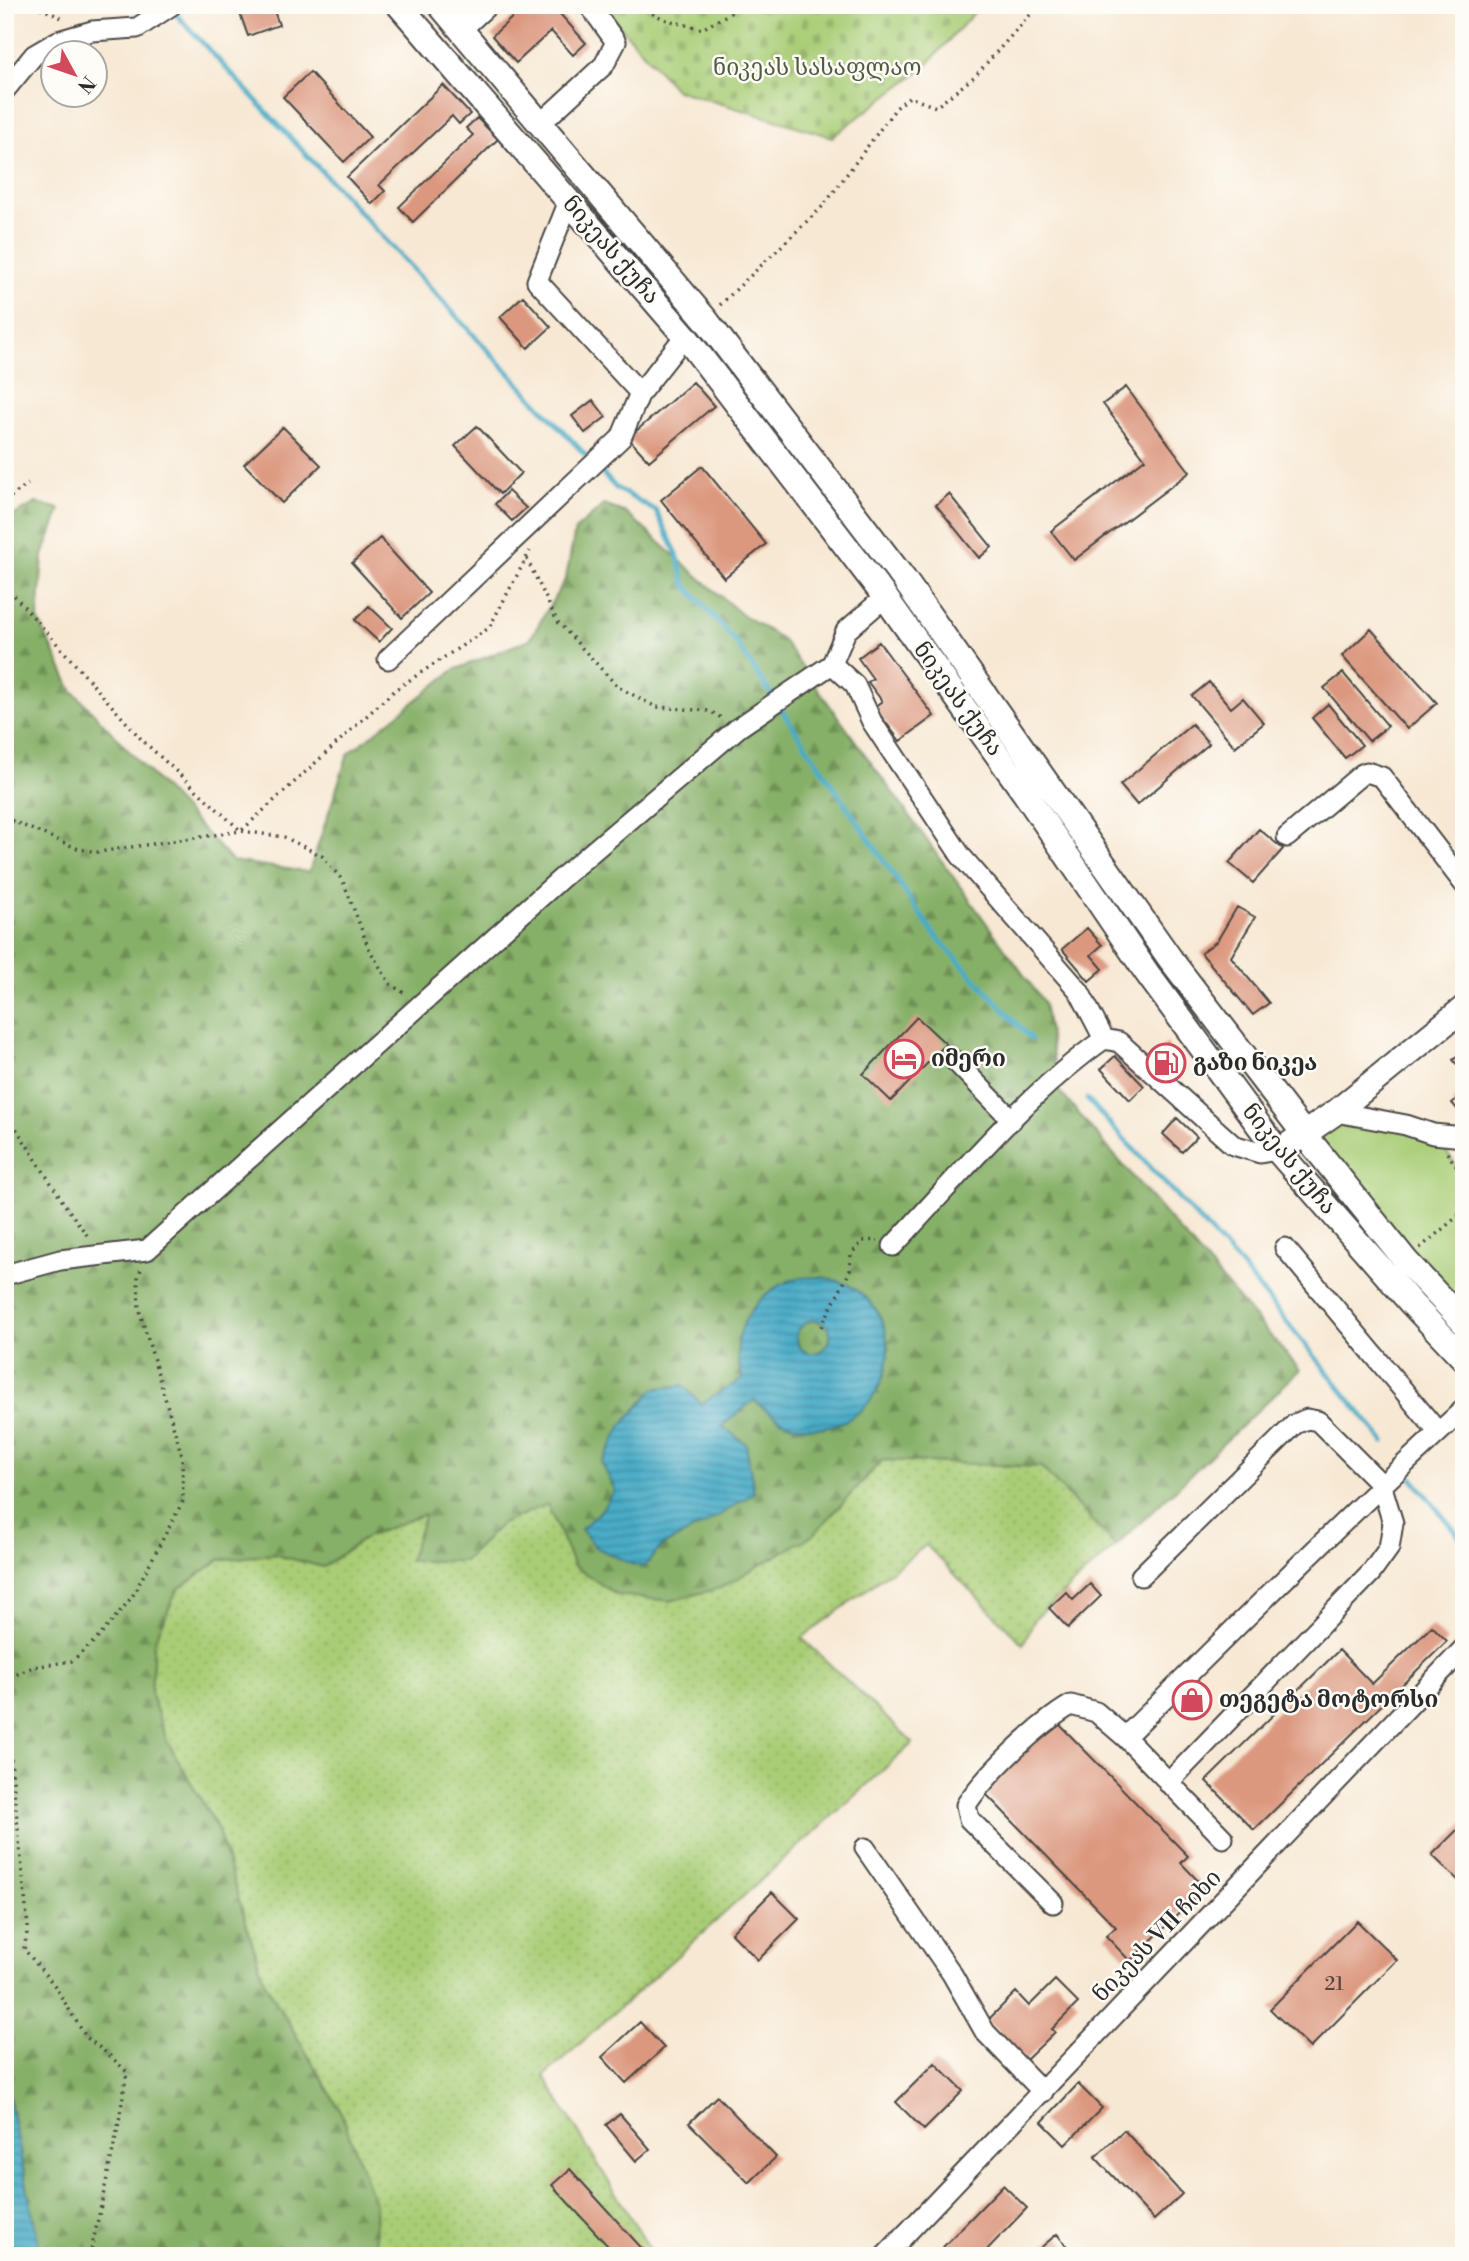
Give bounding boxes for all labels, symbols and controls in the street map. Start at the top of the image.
north arrow [38,38,108,108]
park label: ნიკეას სასაფლაო [713,54,921,82]
text: N [72,71,100,98]
street label: ნიკეას ქუჩა [556,190,666,310]
street label: ნიკეას ქუჩა [907,636,1009,762]
hotel icon: იმერი [883,1038,925,1080]
fuel station icon: გაზი ნიკეა [1145,1042,1187,1084]
place label: იმერი [931,1045,1006,1073]
place label: გაზი ნიკეა [1193,1049,1317,1077]
street label: ნიკეას ქუჩა [1236,1098,1342,1220]
shop icon: თეგეტა მოტორსი [1171,1679,1213,1721]
place label: თეგეტა მოტორსი [1219,1686,1438,1714]
street label: ნიკეას VII ჩიხი [1087,1864,1227,2008]
house number: 21 [1324,1972,1344,1996]

